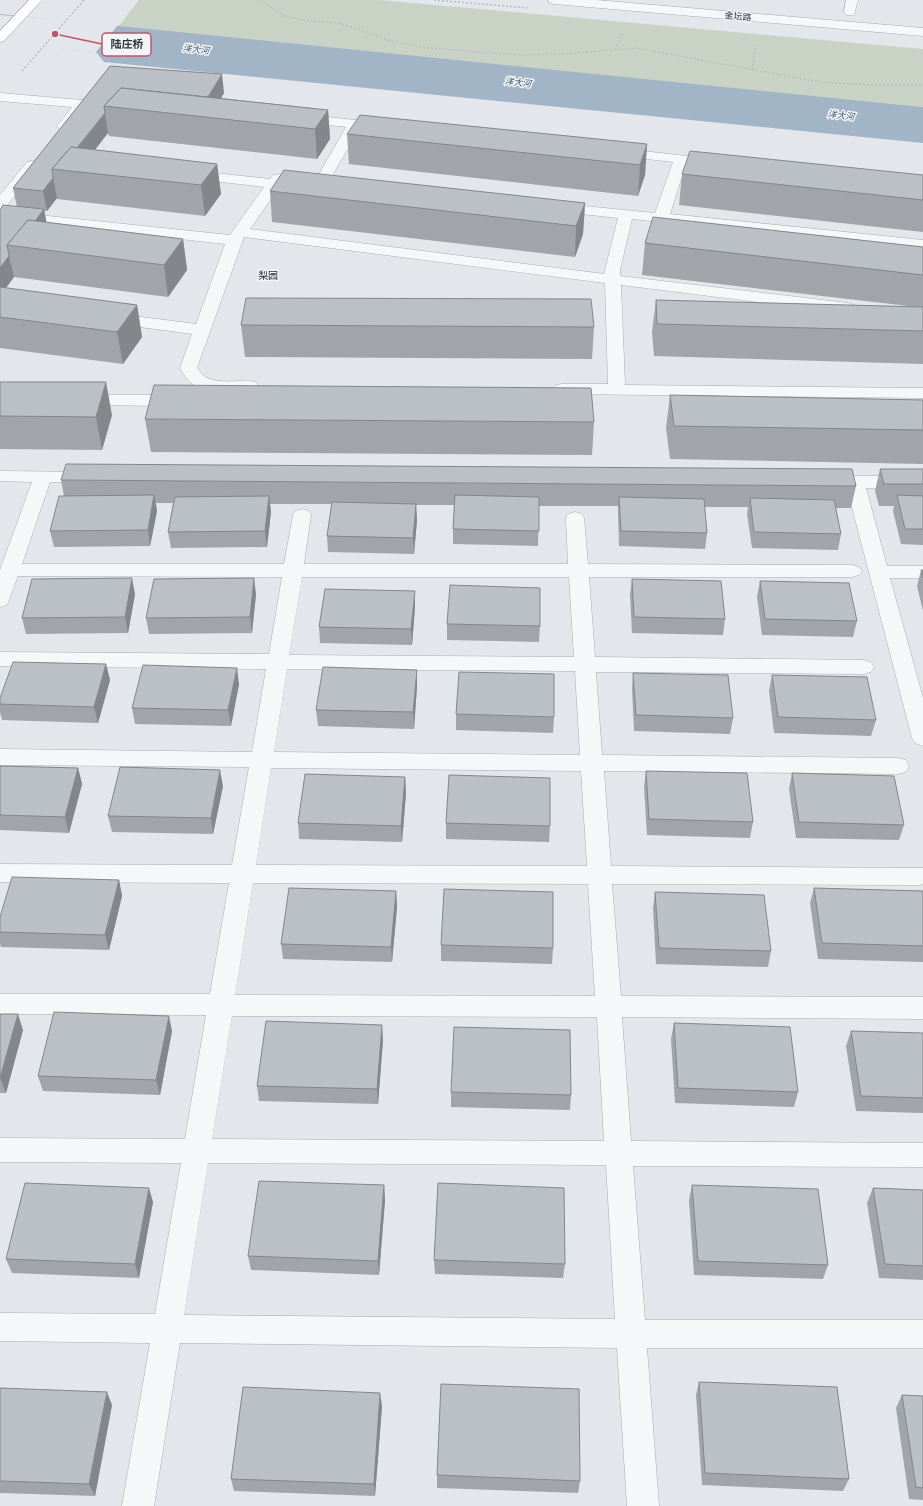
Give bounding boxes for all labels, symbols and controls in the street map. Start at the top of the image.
street label: 金坛路 [724,9,752,23]
callout: 陆庄桥 [102,33,151,56]
text: 陆庄桥 [111,38,144,50]
water label: 洋大河 [182,42,212,56]
water label: 洋大河 [504,75,534,89]
water label: 洋大河 [827,108,857,122]
district label: 梨园 [258,269,278,281]

